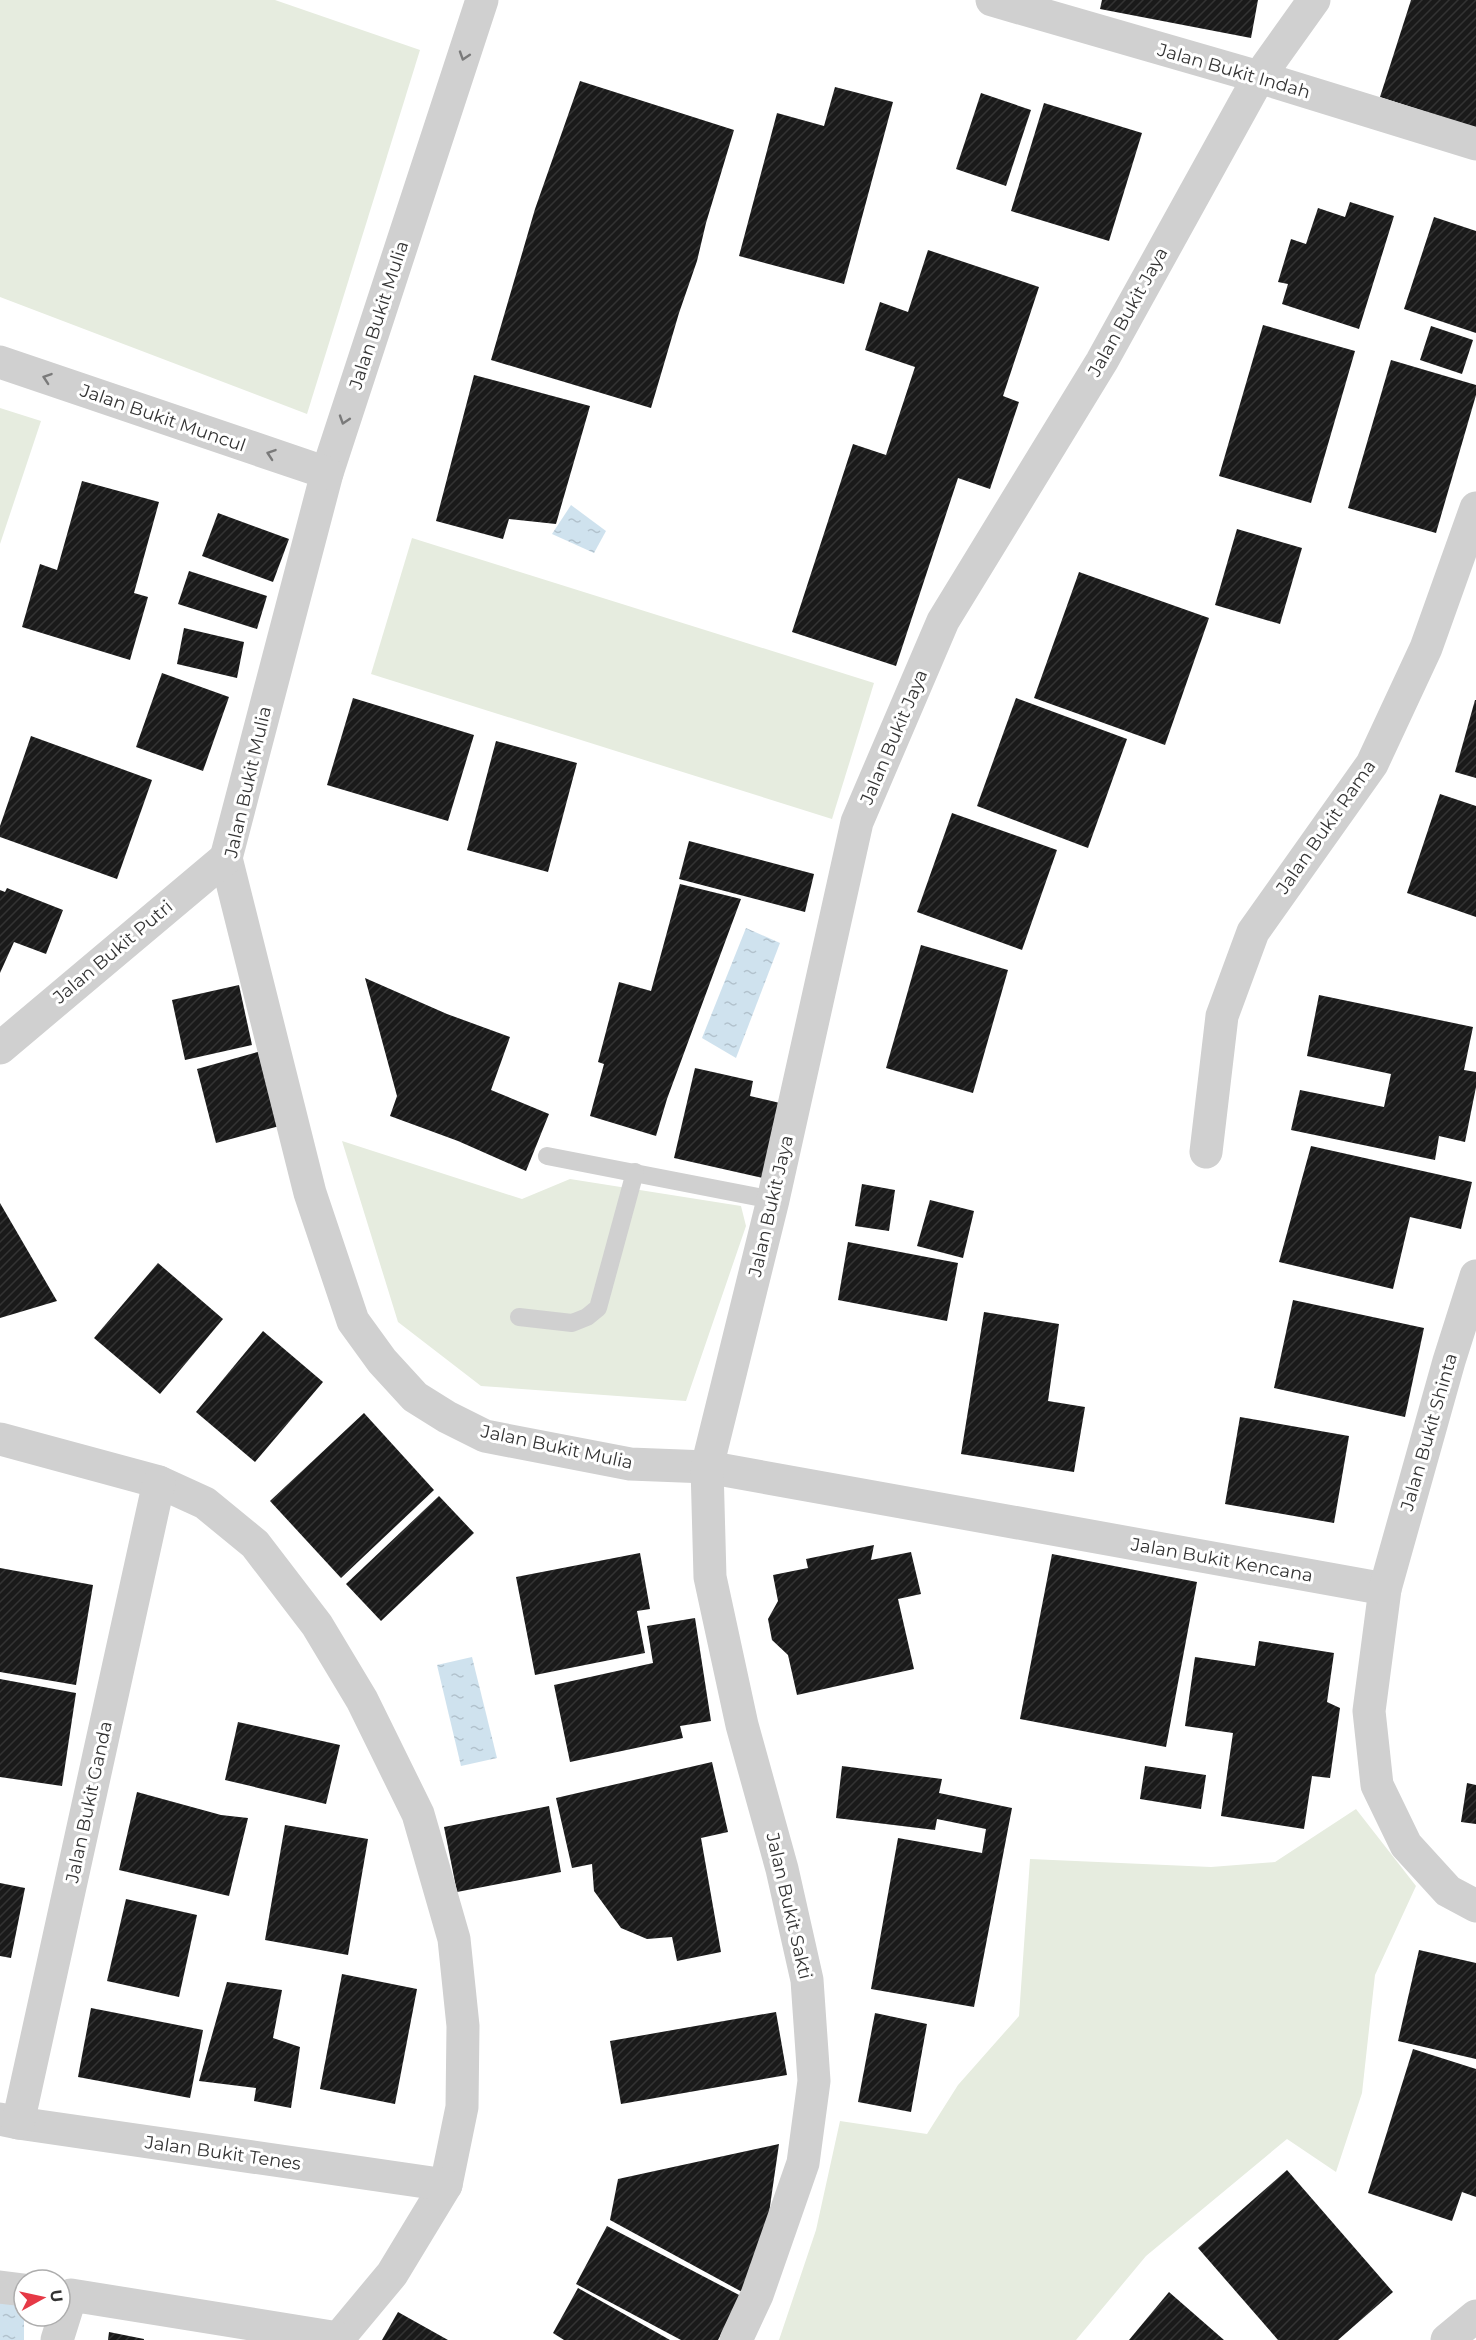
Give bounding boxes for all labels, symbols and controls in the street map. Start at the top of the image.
street label: Jalan Bukit Indah [1154,38,1313,103]
one-way arrow [459,50,471,61]
street label: Jalan Bukit Mulia [344,238,413,393]
street label: Jalan Bukit Jaya [1083,243,1173,381]
one-way arrow [42,373,53,386]
street label: Jalan Bukit Muncul [76,379,249,457]
one-way arrow [339,414,351,425]
one-way arrow [266,449,277,462]
street label: Jalan Bukit Jaya [855,666,932,809]
street label: Jalan Bukit Mulia [220,704,276,861]
street label: Jalan Bukit Rama [1271,756,1380,899]
street label: Jalan Bukit Putri [48,896,177,1009]
street label: Jalan Bukit Jaya [744,1133,798,1280]
street label: Jalan Bukit Shinta [1396,1351,1462,1514]
street label: Jalan Bukit Mulia [478,1420,635,1474]
street label: Jalan Bukit Kencana [1128,1533,1315,1587]
street label: Jalan Bukit Ganda [61,1719,117,1886]
street label: Jalan Bukit Sakti [761,1830,817,1981]
street label: Jalan Bukit Tenes [143,2131,303,2175]
north arrow [12,2268,72,2328]
text: U [46,2288,67,2304]

